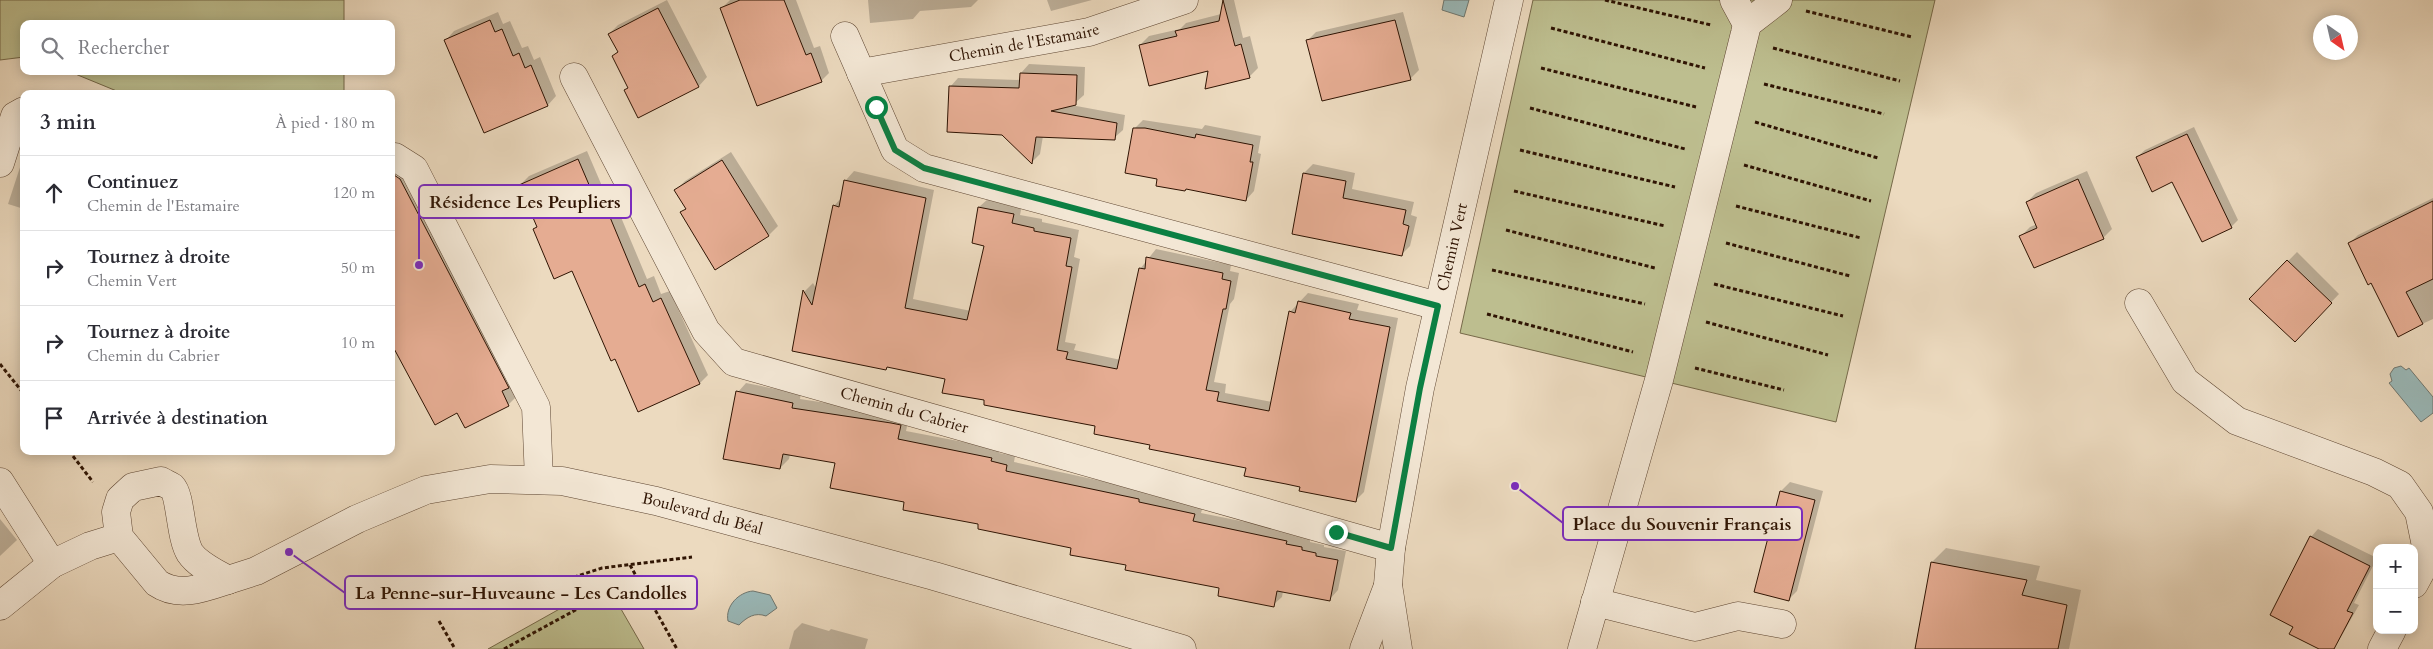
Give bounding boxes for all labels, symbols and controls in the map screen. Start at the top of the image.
north arrow [2313,15,2358,60]
street label: Chemin de l'Estamaire [947,18,1103,68]
search box [20,20,395,75]
icon: search [38,34,66,62]
text: Rechercher [78,35,169,61]
route start [865,96,888,119]
text: 3 min [40,108,96,137]
text: À pied · 180 m [275,112,375,134]
text: Continuez [87,169,178,195]
icon: ahead [40,179,68,207]
text: 120 m [333,182,375,204]
callout: Résidence Les Peupliers [419,185,631,218]
text: Résidence Les Peupliers [429,190,621,215]
text: Chemin de l'Estamaire [87,195,240,217]
street label: Chemin Vert [1432,201,1473,293]
text: Tournez à droite [87,244,230,270]
icon: right [40,254,68,282]
text: 50 m [341,257,375,279]
text: Chemin Vert [87,270,177,292]
text: Tournez à droite [87,319,230,345]
icon: right [40,329,68,357]
text: 10 m [341,332,375,354]
text: Chemin du Cabrier [87,345,219,367]
street label: Chemin du Cabrier [838,382,971,439]
icon: arrive [40,404,68,432]
text: Arrivée à destination [87,405,268,431]
street label: Boulevard du Béal [640,487,765,540]
callout: Place du Souvenir Français [1563,507,1802,540]
text: Place du Souvenir Français [1573,512,1791,537]
route end [1325,521,1348,544]
map controls [2373,544,2418,634]
button: + [2373,544,2418,589]
callout: La Penne-sur-Huveaune - Les Candolles [345,576,697,609]
text: La Penne-sur-Huveaune - Les Candolles [355,581,687,606]
button: − [2373,589,2418,634]

